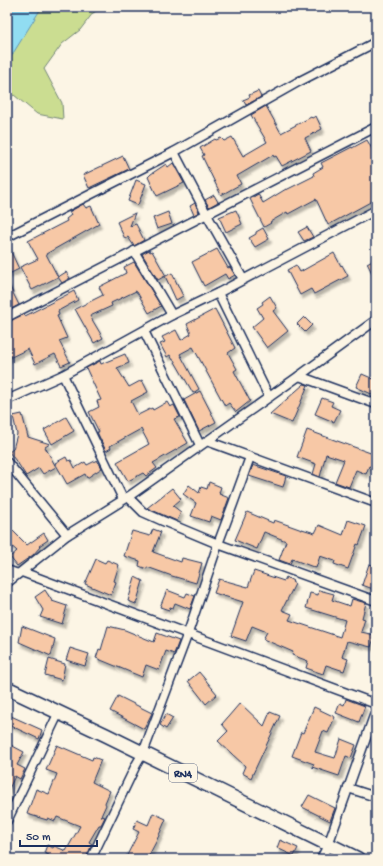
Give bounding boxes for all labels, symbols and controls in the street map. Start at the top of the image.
road number: RN4 [169,764,197,782]
scale bar [20,822,97,848]
text: 50 m [26,831,51,845]

